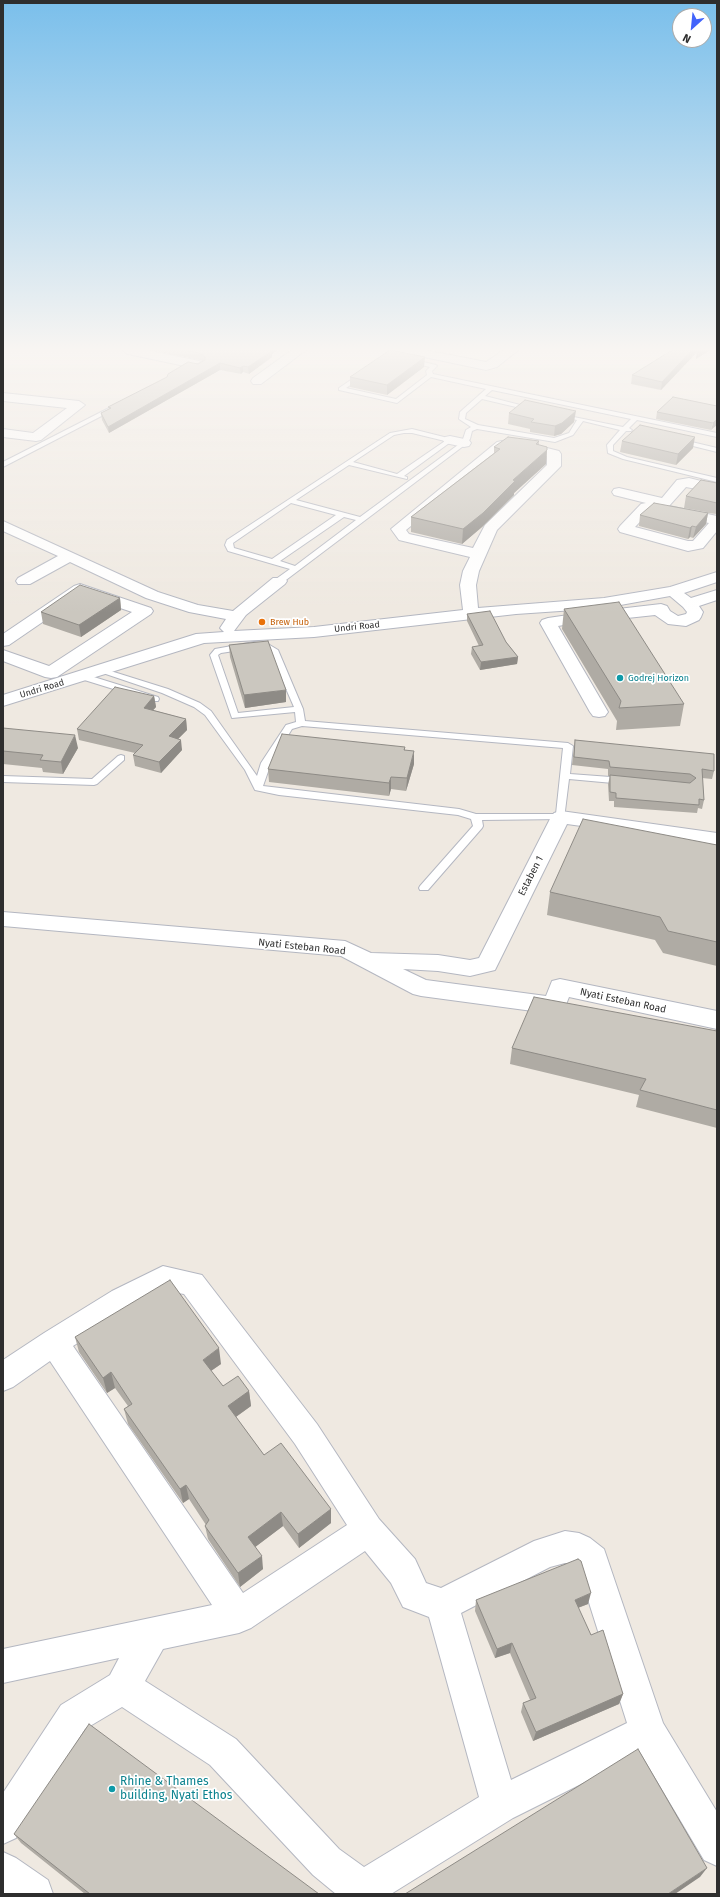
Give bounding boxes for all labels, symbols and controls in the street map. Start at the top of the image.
north arrow [672,8,712,48]
text: N [681,31,693,46]
marker: Brew Hub [257,617,267,627]
place label: Brew Hub [270,617,309,627]
street label: Undri Road [334,619,380,635]
marker: Godrej Horizon [615,673,625,683]
place label: Godrej Horizon [628,673,689,683]
street label: Undri Road [19,677,65,701]
street label: Estaben 1 [516,854,546,898]
street label: Nyati Esteban Road [258,936,346,958]
street label: Nyati Esteban Road [579,986,667,1016]
place label: Rhine & Thames building, Nyati Ethos [120,1775,232,1803]
marker: Rhine & Thames building, Nyati Ethos [107,1784,117,1794]

